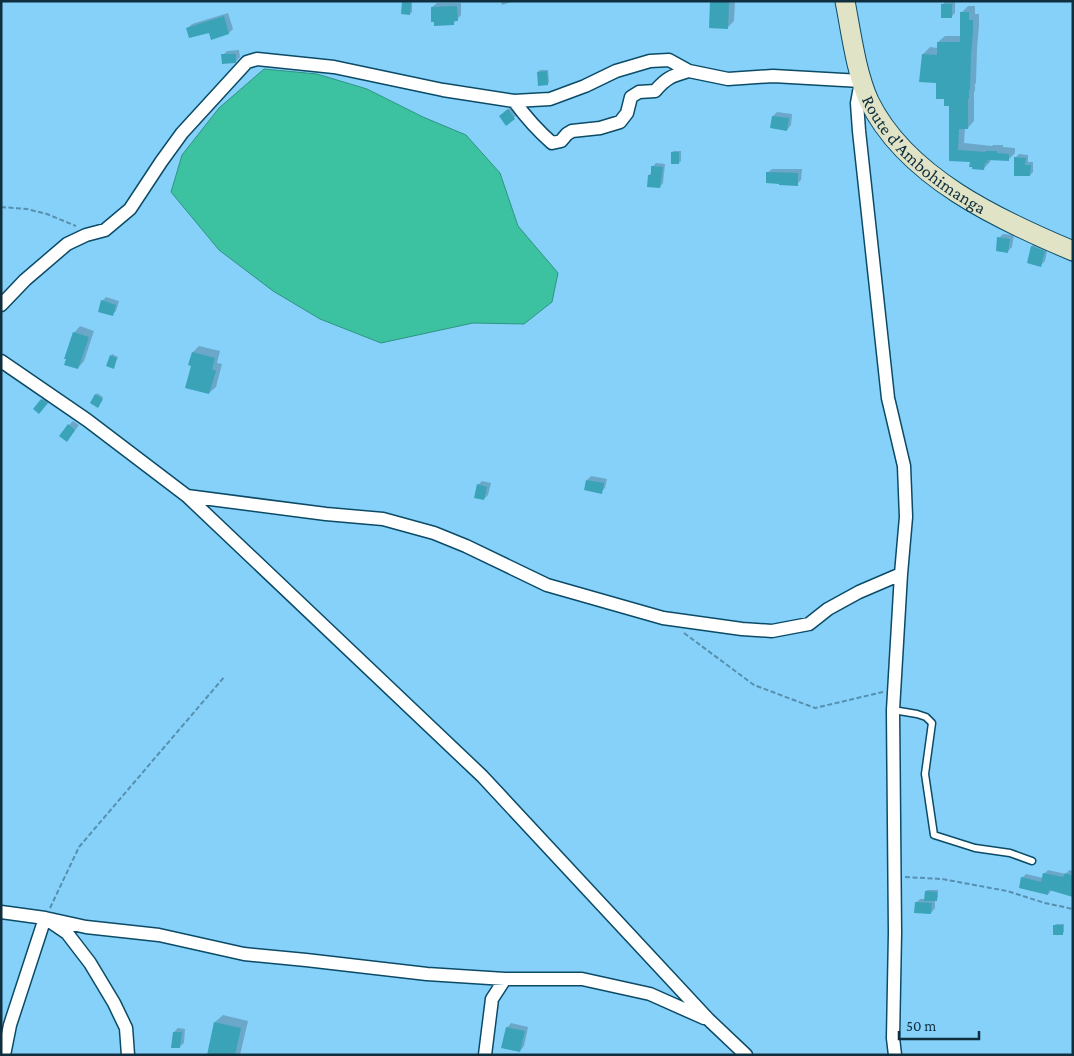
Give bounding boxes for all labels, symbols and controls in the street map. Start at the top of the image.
street label: Route d'Ambohimanga [858,92,989,218]
scale bar [899,1008,979,1040]
text: 50 m [906,1018,936,1034]

